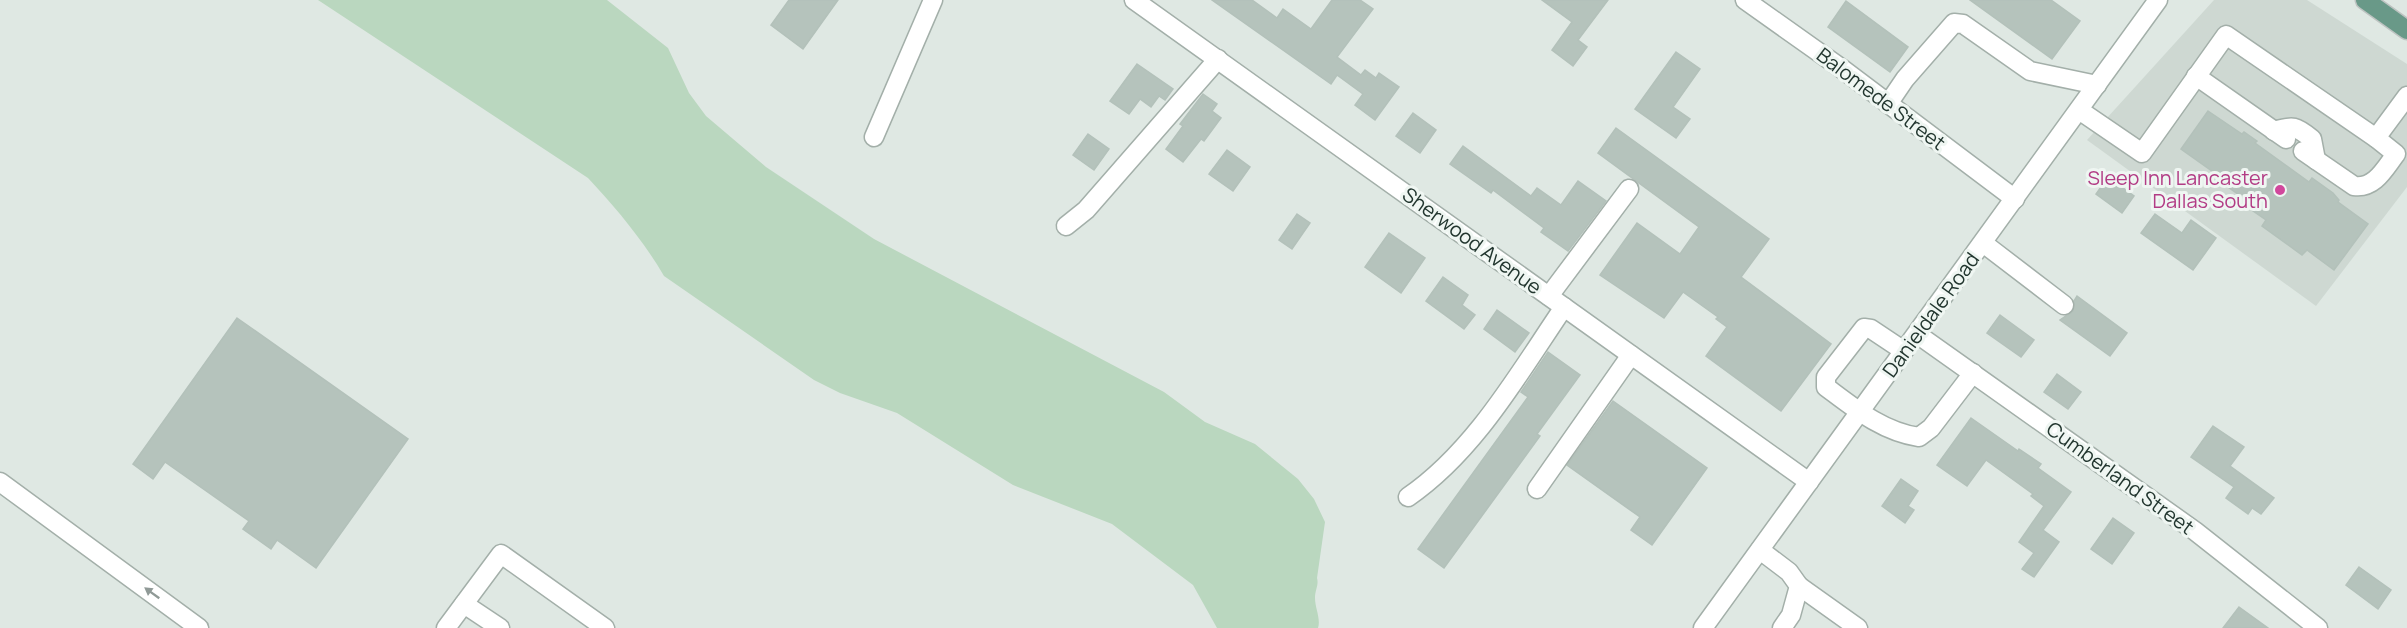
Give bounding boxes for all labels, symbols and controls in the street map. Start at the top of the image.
street label: Balomede Street [1811,41,1951,156]
place label: Sleep Inn Lancaster Dallas South [2087,164,2268,214]
street label: Sherwood Avenue [1397,181,1547,300]
marker: Sleep Inn Lancaster Dallas South [2273,183,2287,197]
street label: Danieldale Road [1876,247,1985,383]
street label: Cumberland Street [2041,415,2199,540]
one-way arrow [144,588,159,600]

